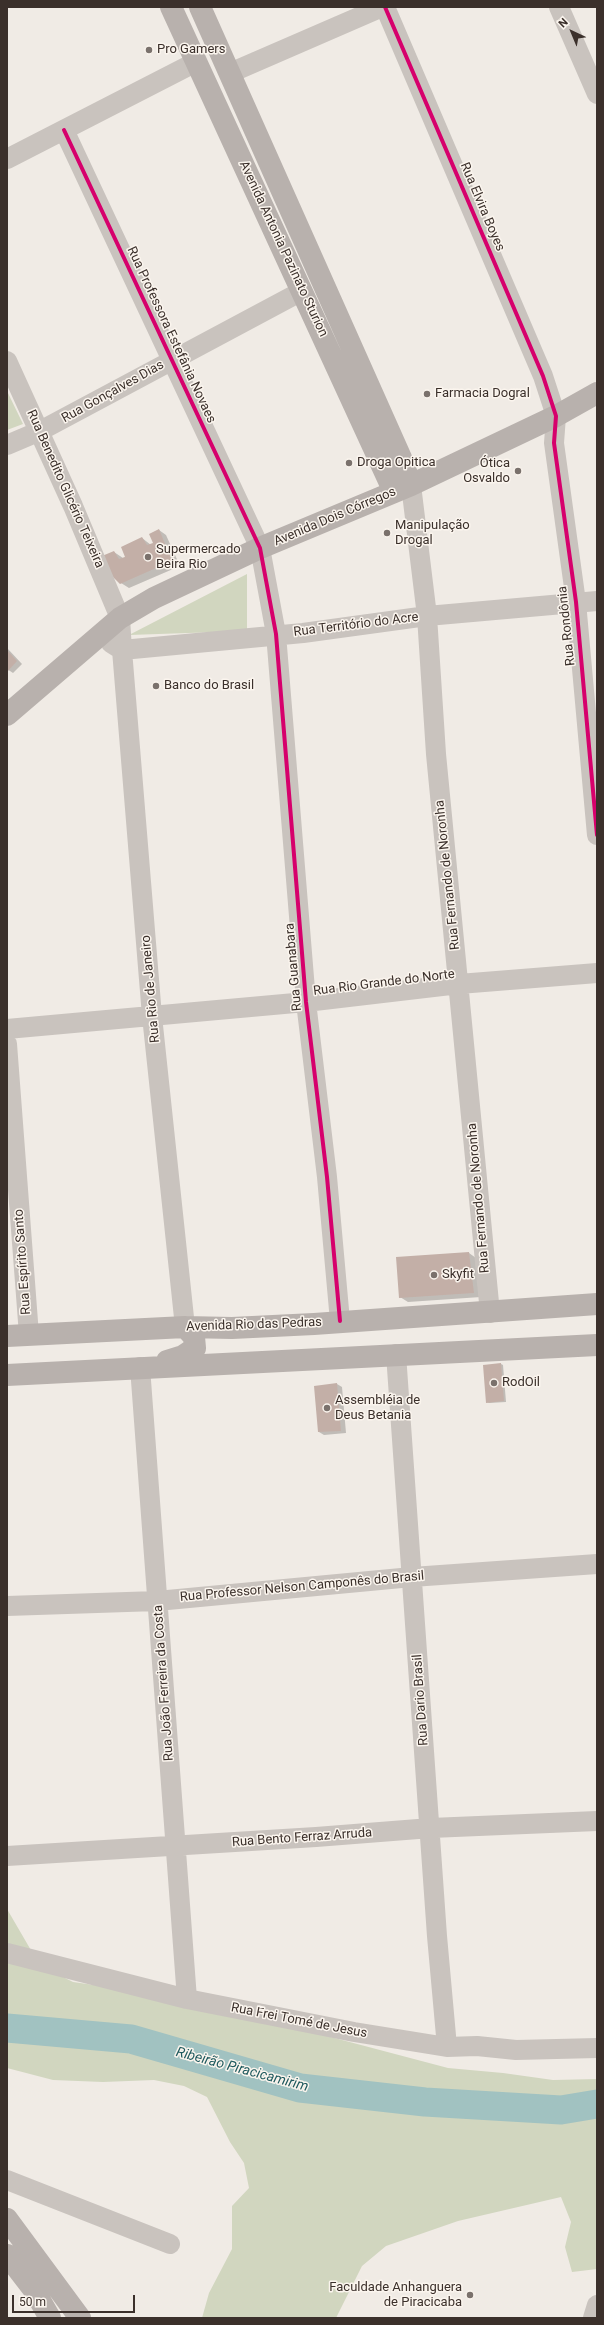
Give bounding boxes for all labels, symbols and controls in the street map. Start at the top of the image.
north arrow [552,12,592,52]
text: N [556,16,571,30]
place label: Pro Gamers [157,42,225,58]
marker: Pro Gamers [144,45,154,55]
street label: Avenida Antonia Pazinato Sturion [235,159,331,339]
street label: Rua Elvira Boyes [456,160,508,254]
street label: Rua Professora Estefânia Novaes [123,244,219,426]
street label: Rua Gonçalves Dias [59,357,167,427]
place label: Farmacia Dogral [435,386,530,402]
marker: Farmacia Dogral [422,389,432,399]
street label: Rua Benedito Glicério Teixeira [23,407,107,571]
place label: Droga Opitica [357,455,436,471]
place label: Ótica Osvaldo [463,456,510,487]
marker: Droga Opitica [344,458,354,468]
marker: Ótica Osvaldo [513,466,523,476]
street label: Avenida Dois Córregos [272,484,398,550]
place label: Manipulação Drogal [395,518,470,549]
marker: Manipulação Drogal [382,528,392,538]
place label: Supermercado Beira Rio [156,542,241,573]
marker: Supermercado Beira Rio [143,552,153,562]
street label: Rua Rondônia [555,585,579,667]
street label: Rua Território do Acre [293,610,419,640]
place label: Banco do Brasil [164,678,254,694]
marker: Banco do Brasil [151,681,161,691]
street label: Rua Fernando de Noronha [432,799,464,951]
street label: Rua Guanabara [282,922,306,1012]
street label: Rua Rio de Janeiro [139,935,163,1043]
street label: Rua Rio Grande do Norte [312,967,456,999]
street label: Rua Fernando de Noronha [465,1122,493,1274]
street label: Rua Espírito Santo [12,1209,34,1315]
place label: Skyfit [442,1267,474,1283]
marker: Skyfit [429,1270,439,1280]
street label: Avenida Rio das Pedras [186,1315,322,1335]
place label: RodOil [502,1375,540,1391]
marker: RodOil [489,1378,499,1388]
place label: Assembléia de Deus Betania [335,1393,420,1424]
marker: Assembléia de Deus Betania [322,1403,332,1413]
street label: Rua Professor Nelson Camponês do Brasil [179,1569,425,1605]
street label: Rua João Ferreira da Costa [151,1604,177,1762]
street label: Rua Dario Brasil [410,1654,432,1746]
street label: Rua Bento Ferraz Arruda [231,1825,373,1851]
street label: Rua Frei Tomé de Jesus [230,2000,368,2042]
water label: Ribeirão Piracicamirim [174,2044,310,2096]
place label: Faculdade Anhanguera de Piracicaba [329,2280,462,2311]
scale bar [14,2287,137,2313]
marker: Faculdade Anhanguera de Piracicaba [465,2290,475,2300]
text: 50 m [19,2295,46,2309]

